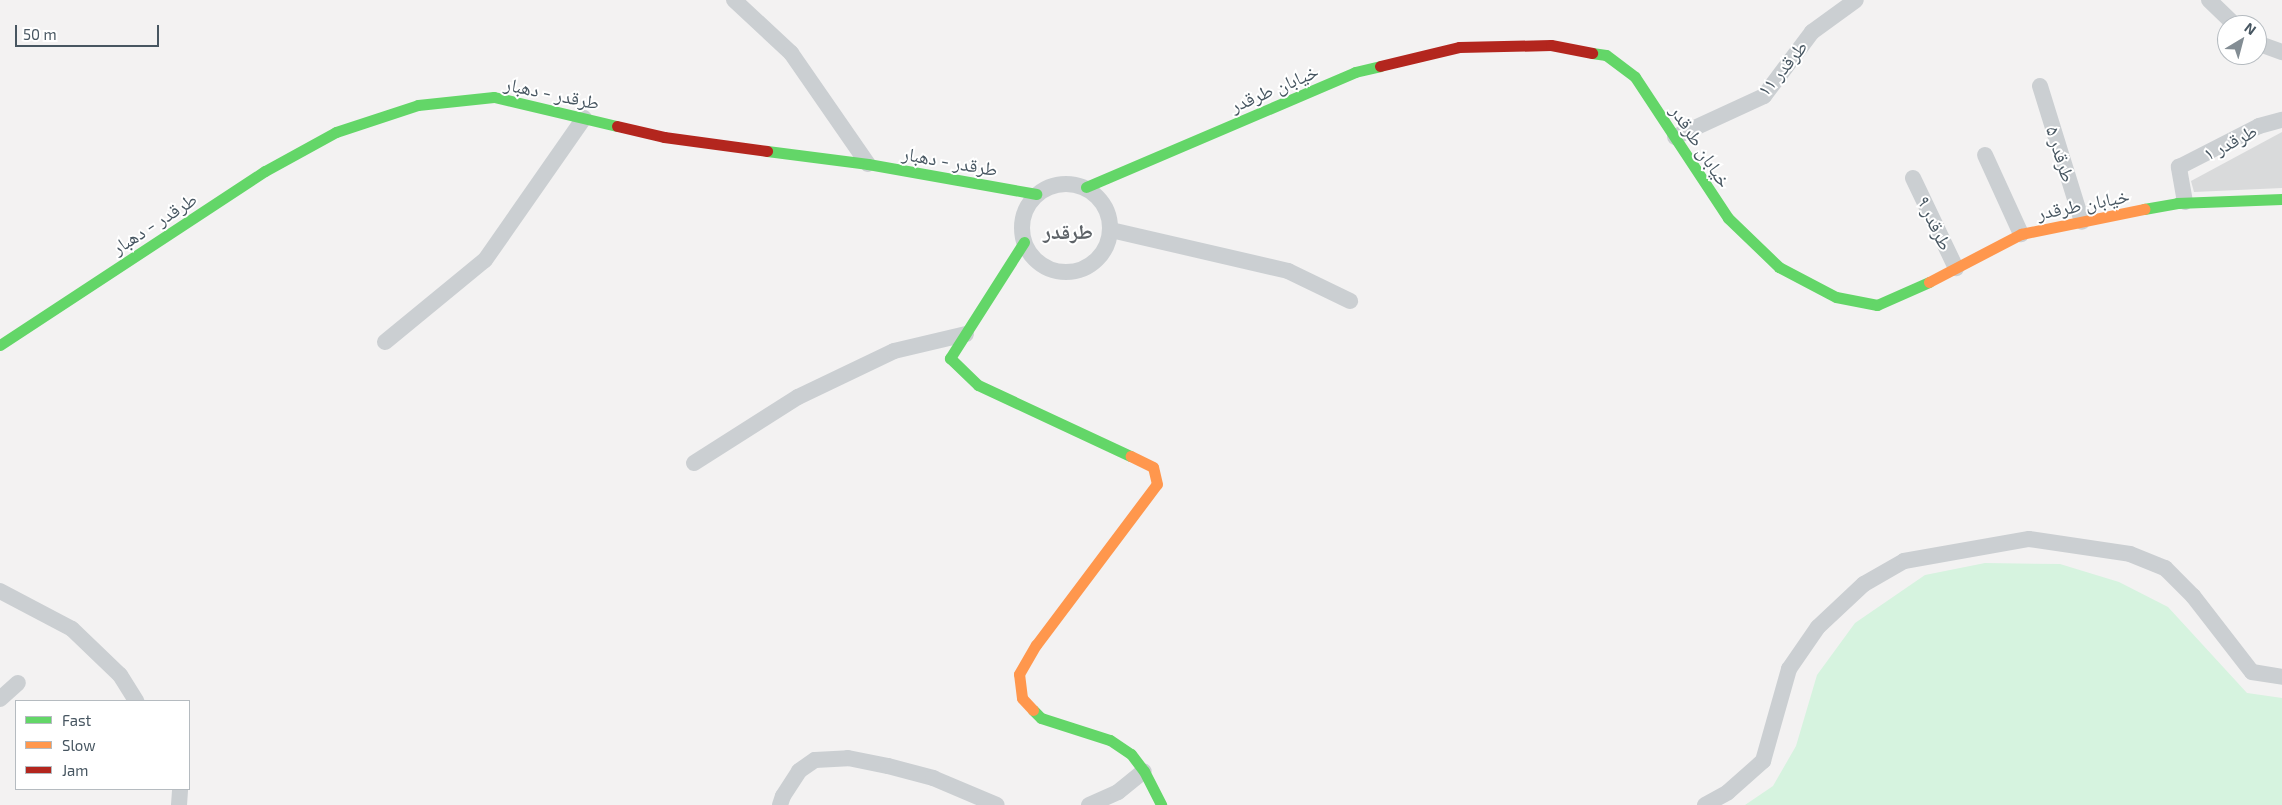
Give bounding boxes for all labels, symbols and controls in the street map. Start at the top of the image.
scale bar [18,15,161,47]
north arrow [2217,15,2267,65]
text: N [2242,19,2260,38]
text: 50 m [23,25,57,43]
street label: طرقدر ۱۱ [1752,35,1812,101]
street label: خیابان طرقدر [1226,59,1322,117]
street label: طرقدر - دهبار [502,72,602,114]
street label: خیابان طرقدر [1666,101,1736,191]
street label: طرقدر ۱ [2199,119,2261,165]
street label: طرقدر ۵ [2042,123,2080,185]
street label: طرقدر - دهبار [900,141,1000,181]
street label: خیابان طرقدر [2035,184,2131,224]
street label: طرقدر - دهبار [107,187,201,259]
street label: طرقدر ۹ [1913,192,1957,254]
district label: طرقدر [1043,218,1093,244]
legend [15,700,190,790]
text: Fast [62,711,91,729]
text: Slow [62,736,96,754]
text: Jam [62,761,88,779]

